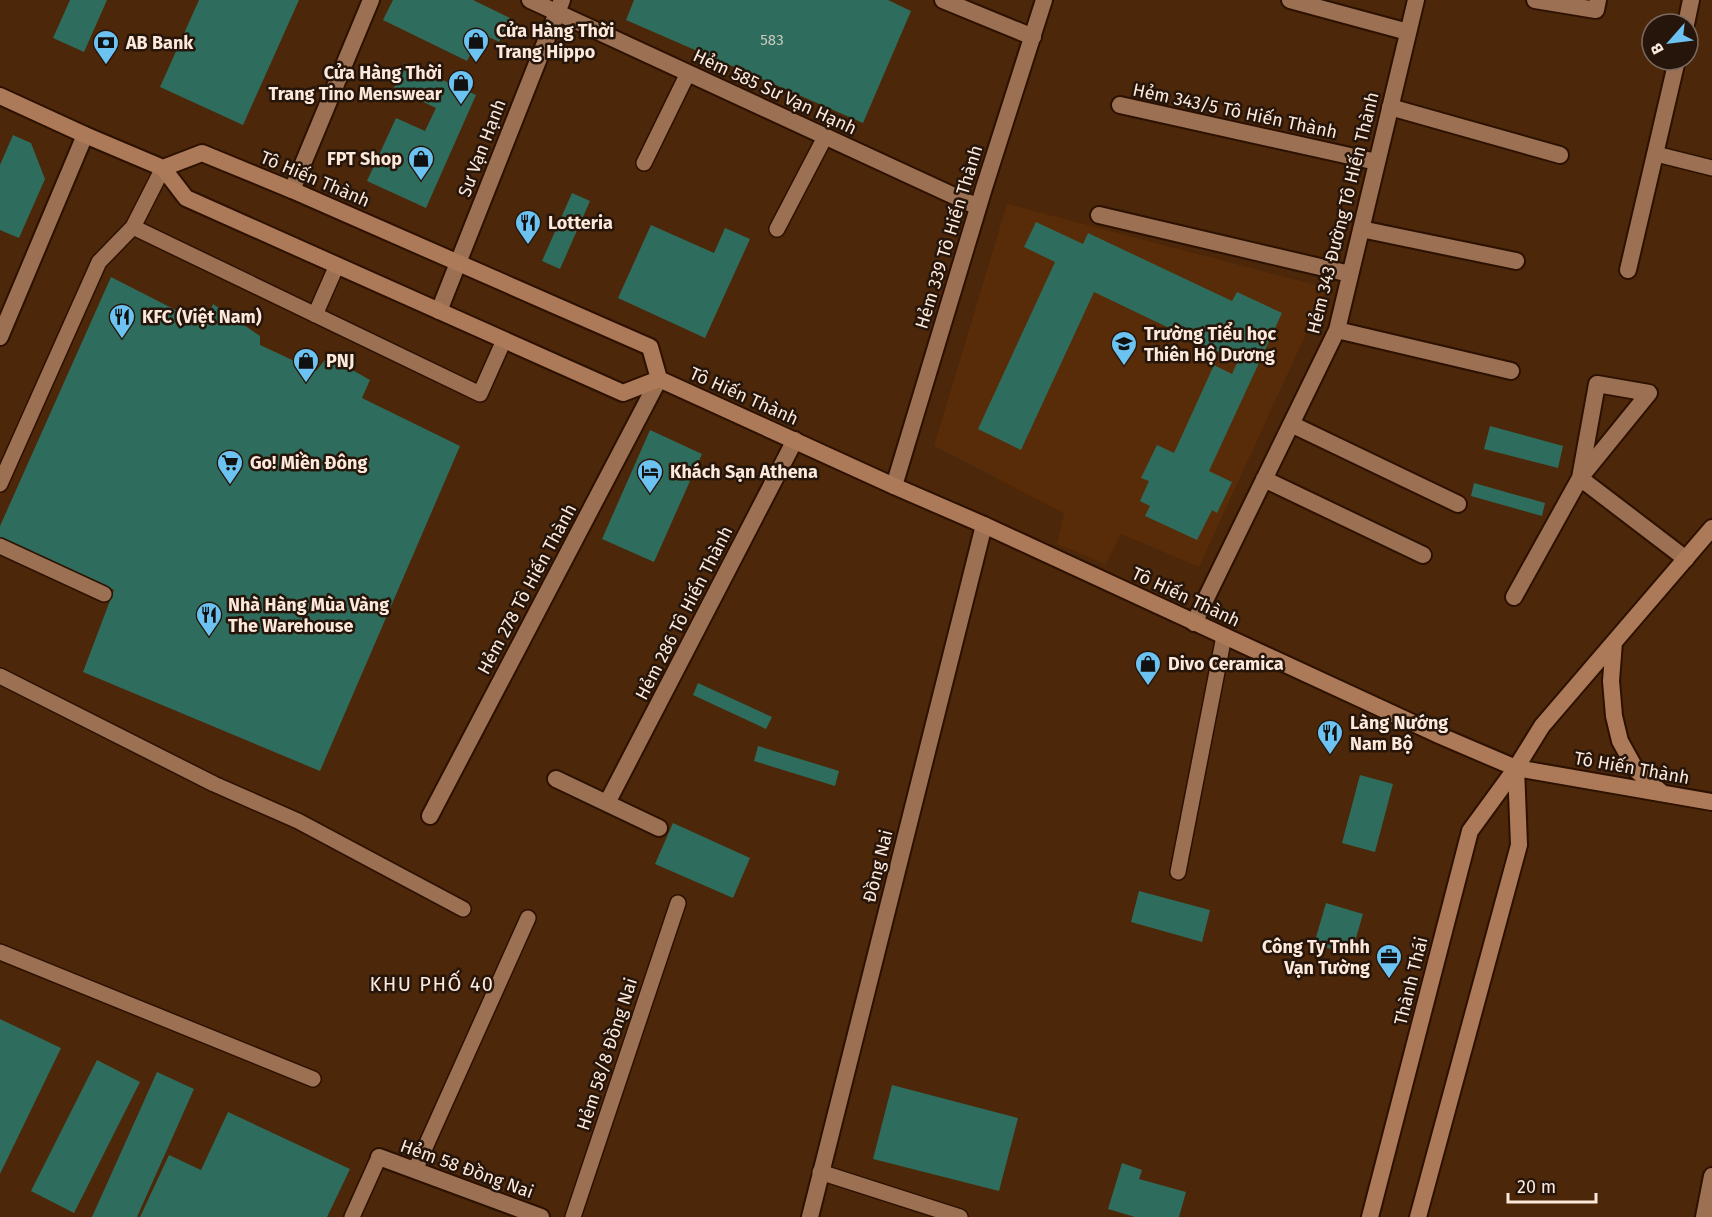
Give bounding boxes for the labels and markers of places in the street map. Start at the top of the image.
place label: Cửa Hàng Thời Trang Hippo [496,20,614,63]
shop icon: Cửa Hàng Thời Trang Hippo [461,26,491,64]
bank icon: AB Bank [91,28,121,66]
place label: AB Bank [125,32,194,54]
place label: Cửa Hàng Thời Trang Tino Menswear [269,62,443,105]
shop icon: Cửa Hàng Thời Trang Tino Menswear [446,68,476,106]
shop icon: FPT Shop [406,144,436,182]
place label: FPT Shop [327,148,402,170]
restaurant icon: Lotteria [513,208,543,246]
place label: Lotteria [548,212,613,234]
restaurant icon: KFC (Việt Nam) [107,302,137,340]
place label: KFC (Việt Nam) [142,306,262,328]
place label: Trường Tiểu học Thiên Hộ Dương [1144,321,1277,366]
school or university icon: Trường Tiểu học Thiên Hộ Dương [1109,329,1139,367]
shop icon: PNJ [291,346,321,384]
place label: PNJ [326,350,354,372]
supermarket icon: Go! Miền Đông [215,448,245,486]
place label: Go! Miền Đông [250,451,367,474]
hotel icon: Khách Sạn Athena [635,457,665,495]
place label: Khách Sạn Athena [670,461,818,483]
place label: Nhà Hàng Mùa Vàng The Warehouse [228,594,389,637]
restaurant icon: Nhà Hàng Mùa Vàng The Warehouse [194,600,224,638]
shop icon: Divo Ceramica [1133,649,1163,687]
place label: Divo Ceramica [1168,653,1284,675]
place label: Làng Nướng Nam Bộ [1350,712,1448,755]
restaurant icon: Làng Nướng Nam Bộ [1315,718,1345,756]
place label: Công Ty Tnhh Vạn Tường [1262,936,1370,979]
office icon: Công Ty Tnhh Vạn Tường [1374,942,1404,980]

